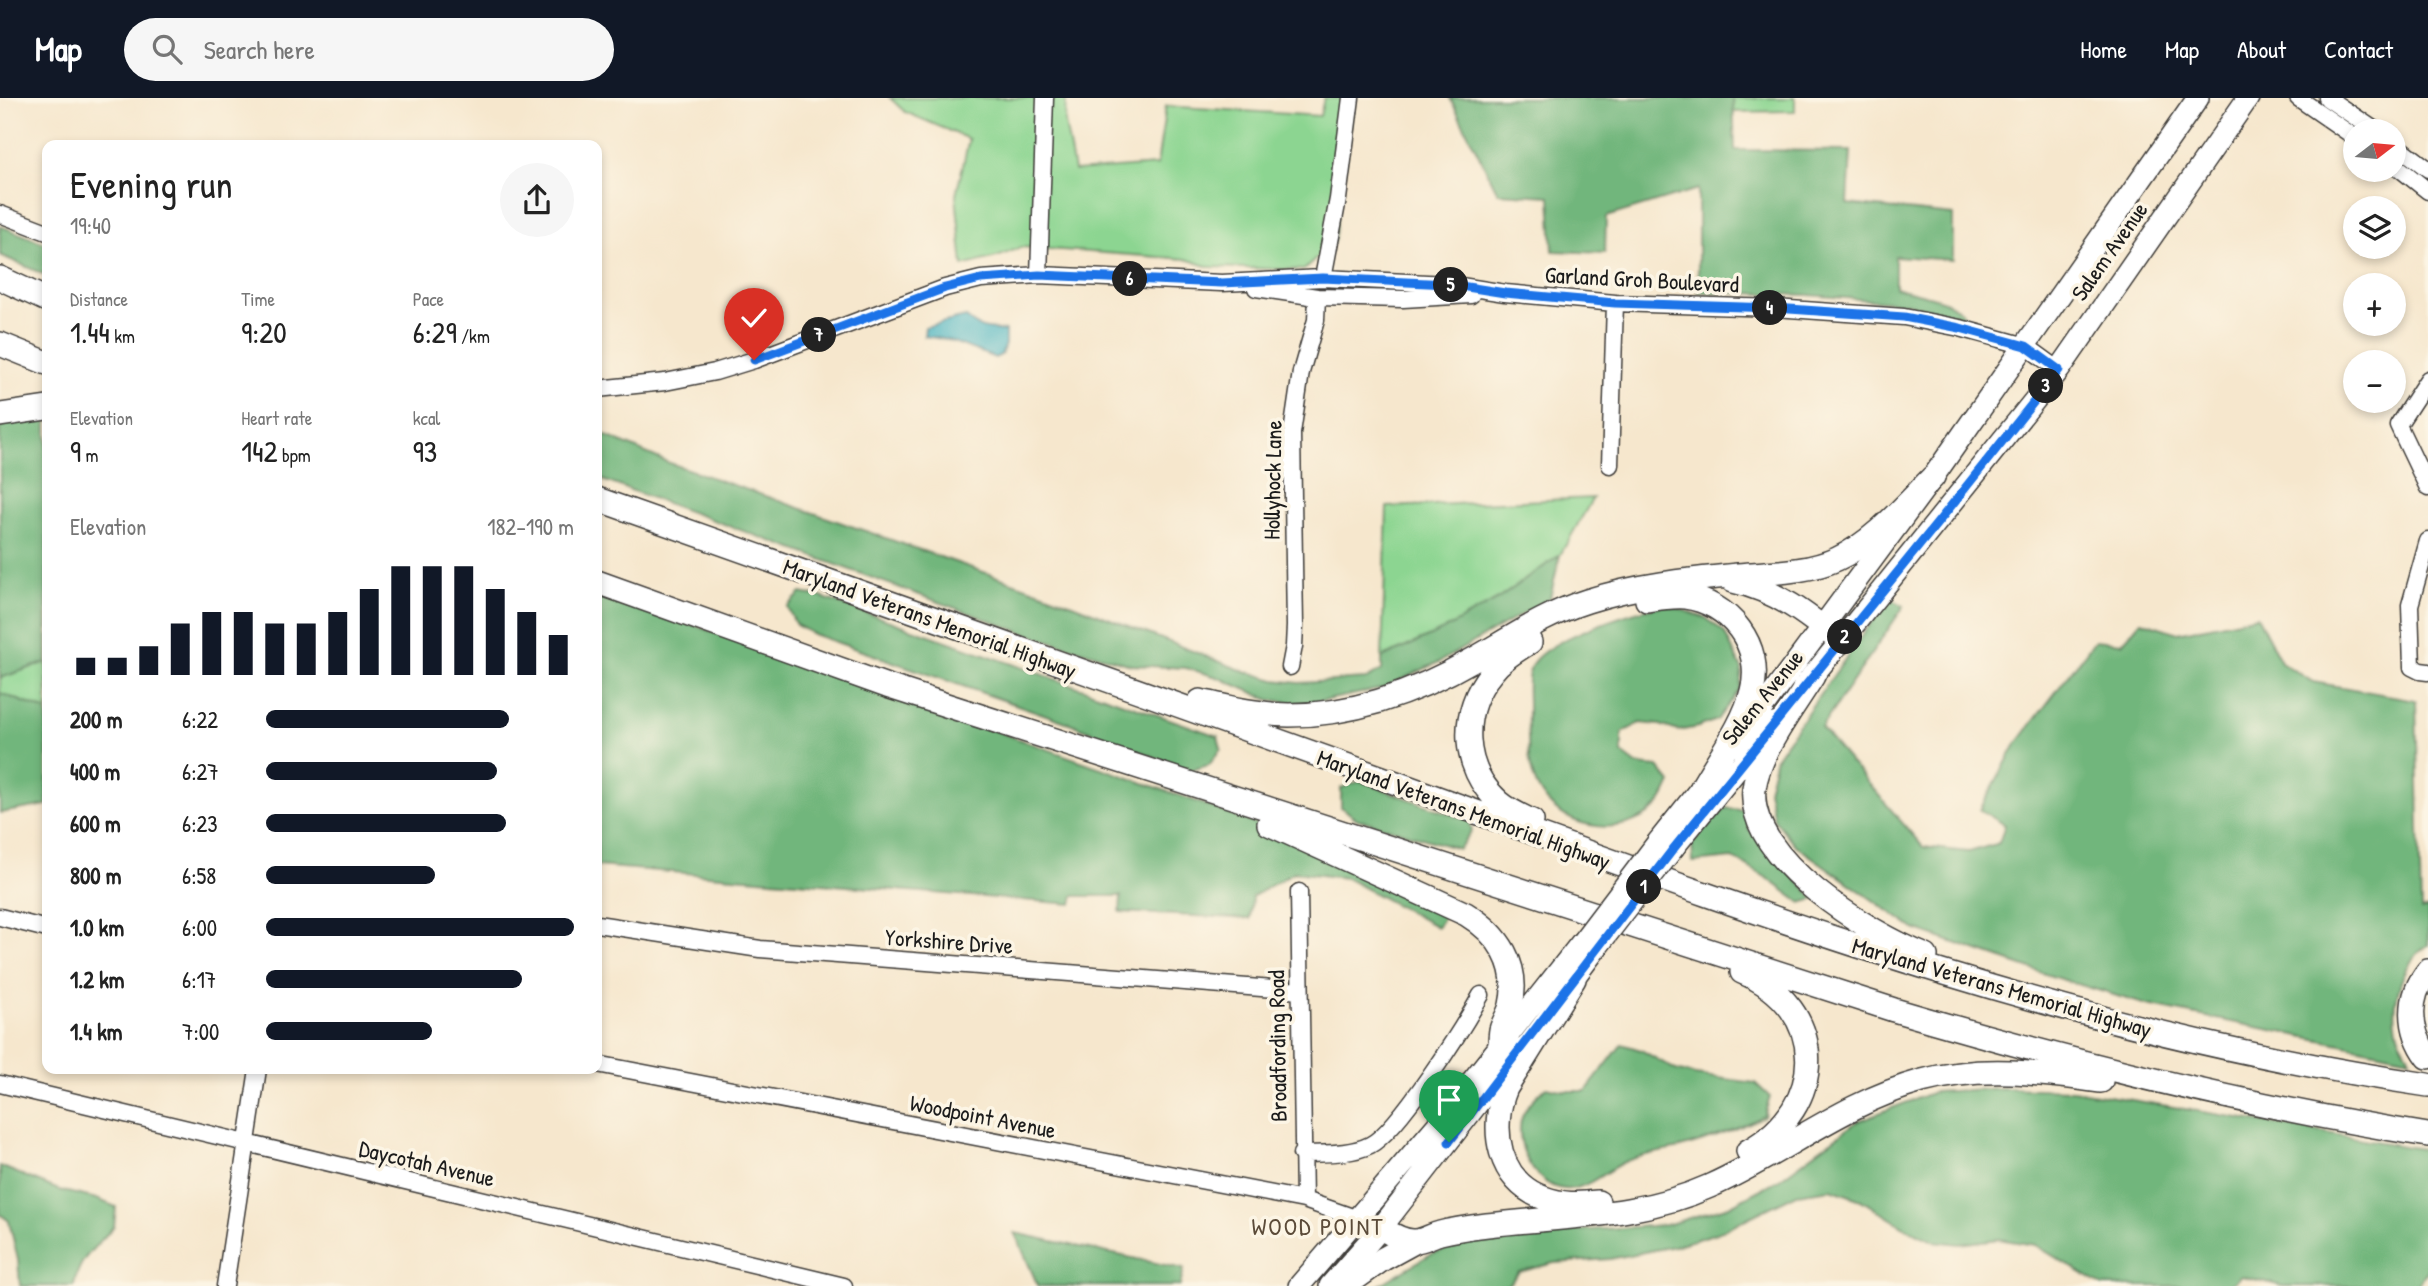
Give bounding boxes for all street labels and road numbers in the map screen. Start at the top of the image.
street label: Salem Avenue [2064,195,2154,307]
street label: Garland Groh Boulevard [1544,258,1740,300]
street label: Hollyhock Lane [1255,420,1289,540]
street label: Maryland Veterans Memorial Highway [779,550,1081,686]
street label: Salem Avenue [1714,643,1810,751]
street label: Maryland Veterans Memorial Highway [1313,741,1615,877]
street label: Yorkshire Drive [884,921,1014,961]
street label: Maryland Veterans Memorial Highway [1849,929,2156,1045]
street label: Broadfording Road [1260,970,1294,1122]
street label: Woodpoint Avenue [907,1087,1059,1145]
street label: Daycotah Avenue [356,1132,498,1194]

